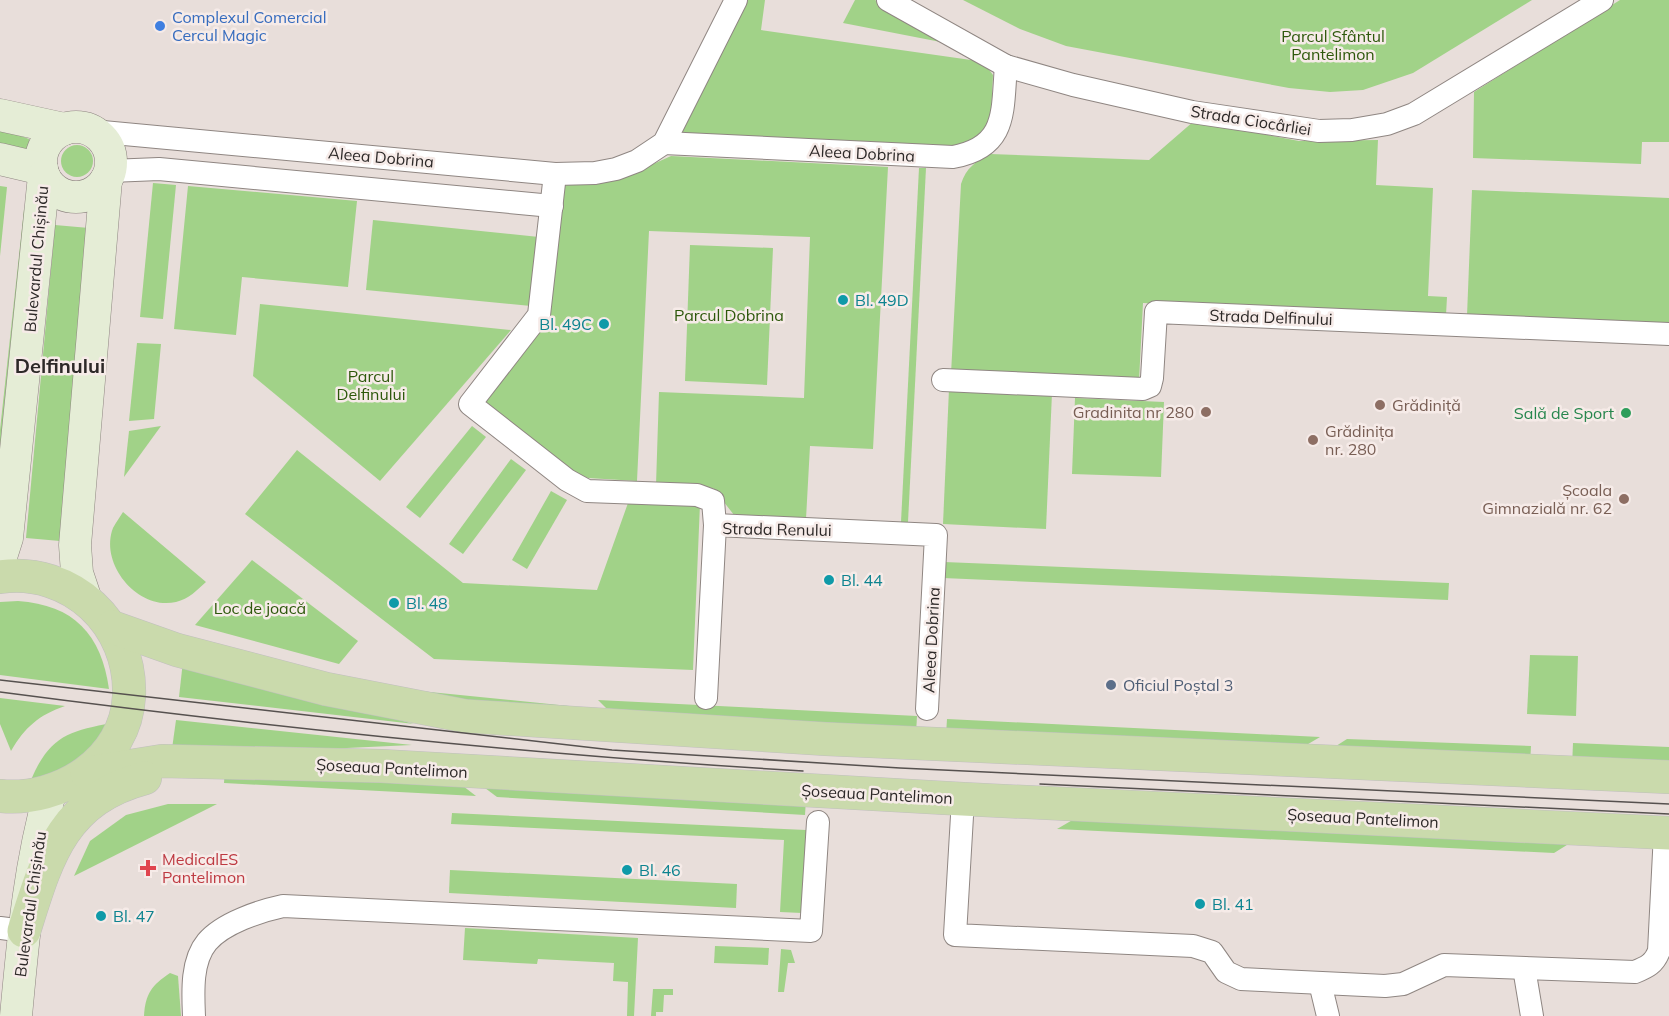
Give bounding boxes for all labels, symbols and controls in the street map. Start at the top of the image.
place label: Complexul Comercial Cercul Magic [172,7,327,45]
marker: Complexul Comercial Cercul Magic [153,19,167,33]
park label: Parcul Sfântul Pantelimon [1281,26,1385,64]
street label: Strada Ciocârliei [1189,101,1313,139]
street label: Aleea Dobrina [809,140,915,166]
street label: Aleea Dobrina [327,142,435,172]
street label: Bulevardul Chișinău [20,185,52,333]
place label: Bl. 49D [855,290,909,310]
marker: Bl. 49D [836,293,850,307]
park label: Parcul Dobrina [674,305,784,325]
street label: Strada Delfinului [1209,305,1333,329]
place label: Bl. 49C [539,314,592,334]
marker: Bl. 49C [597,317,611,331]
district label: Delfinului [15,353,105,378]
park label: Parcul Delfinului [336,366,406,404]
place label: Grădiniță [1392,395,1461,415]
marker: Grădiniță [1373,398,1387,412]
place label: Gradinita nr 280 [1073,402,1194,422]
place label: Sală de Sport [1514,403,1614,423]
marker: Gradinita nr 280 [1199,405,1213,419]
marker: Sală de Sport [1619,406,1633,420]
place label: Grădinița nr. 280 [1325,421,1394,459]
marker: Grădinița nr. 280 [1306,433,1320,447]
place label: Școala Gimnazială nr. 62 [1482,480,1612,518]
marker: Școala Gimnazială nr. 62 [1617,492,1631,506]
street label: Strada Renului [722,518,832,540]
place label: Bl. 44 [841,570,883,590]
marker: Bl. 44 [822,573,836,587]
street label: Aleea Dobrina [918,587,944,693]
place label: Bl. 48 [406,593,448,613]
marker: Bl. 48 [387,596,401,610]
park label: Loc de joacă [214,598,306,618]
place label: Oficiul Poștal 3 [1123,675,1233,695]
marker: Oficiul Poștal 3 [1104,678,1118,692]
street label: Șoseaua Pantelimon [316,754,468,782]
street label: Șoseaua Pantelimon [801,780,953,808]
street label: Șoseaua Pantelimon [1287,804,1439,832]
street label: Bulevardul Chișinău [10,830,50,978]
place label: MedicalES Pantelimon [162,849,245,887]
marker: MedicalES Pantelimon [139,859,157,877]
place label: Bl. 46 [639,860,681,880]
marker: Bl. 46 [620,863,634,877]
place label: Bl. 41 [1212,894,1254,914]
marker: Bl. 41 [1193,897,1207,911]
place label: Bl. 47 [113,906,155,926]
marker: Bl. 47 [94,909,108,923]

